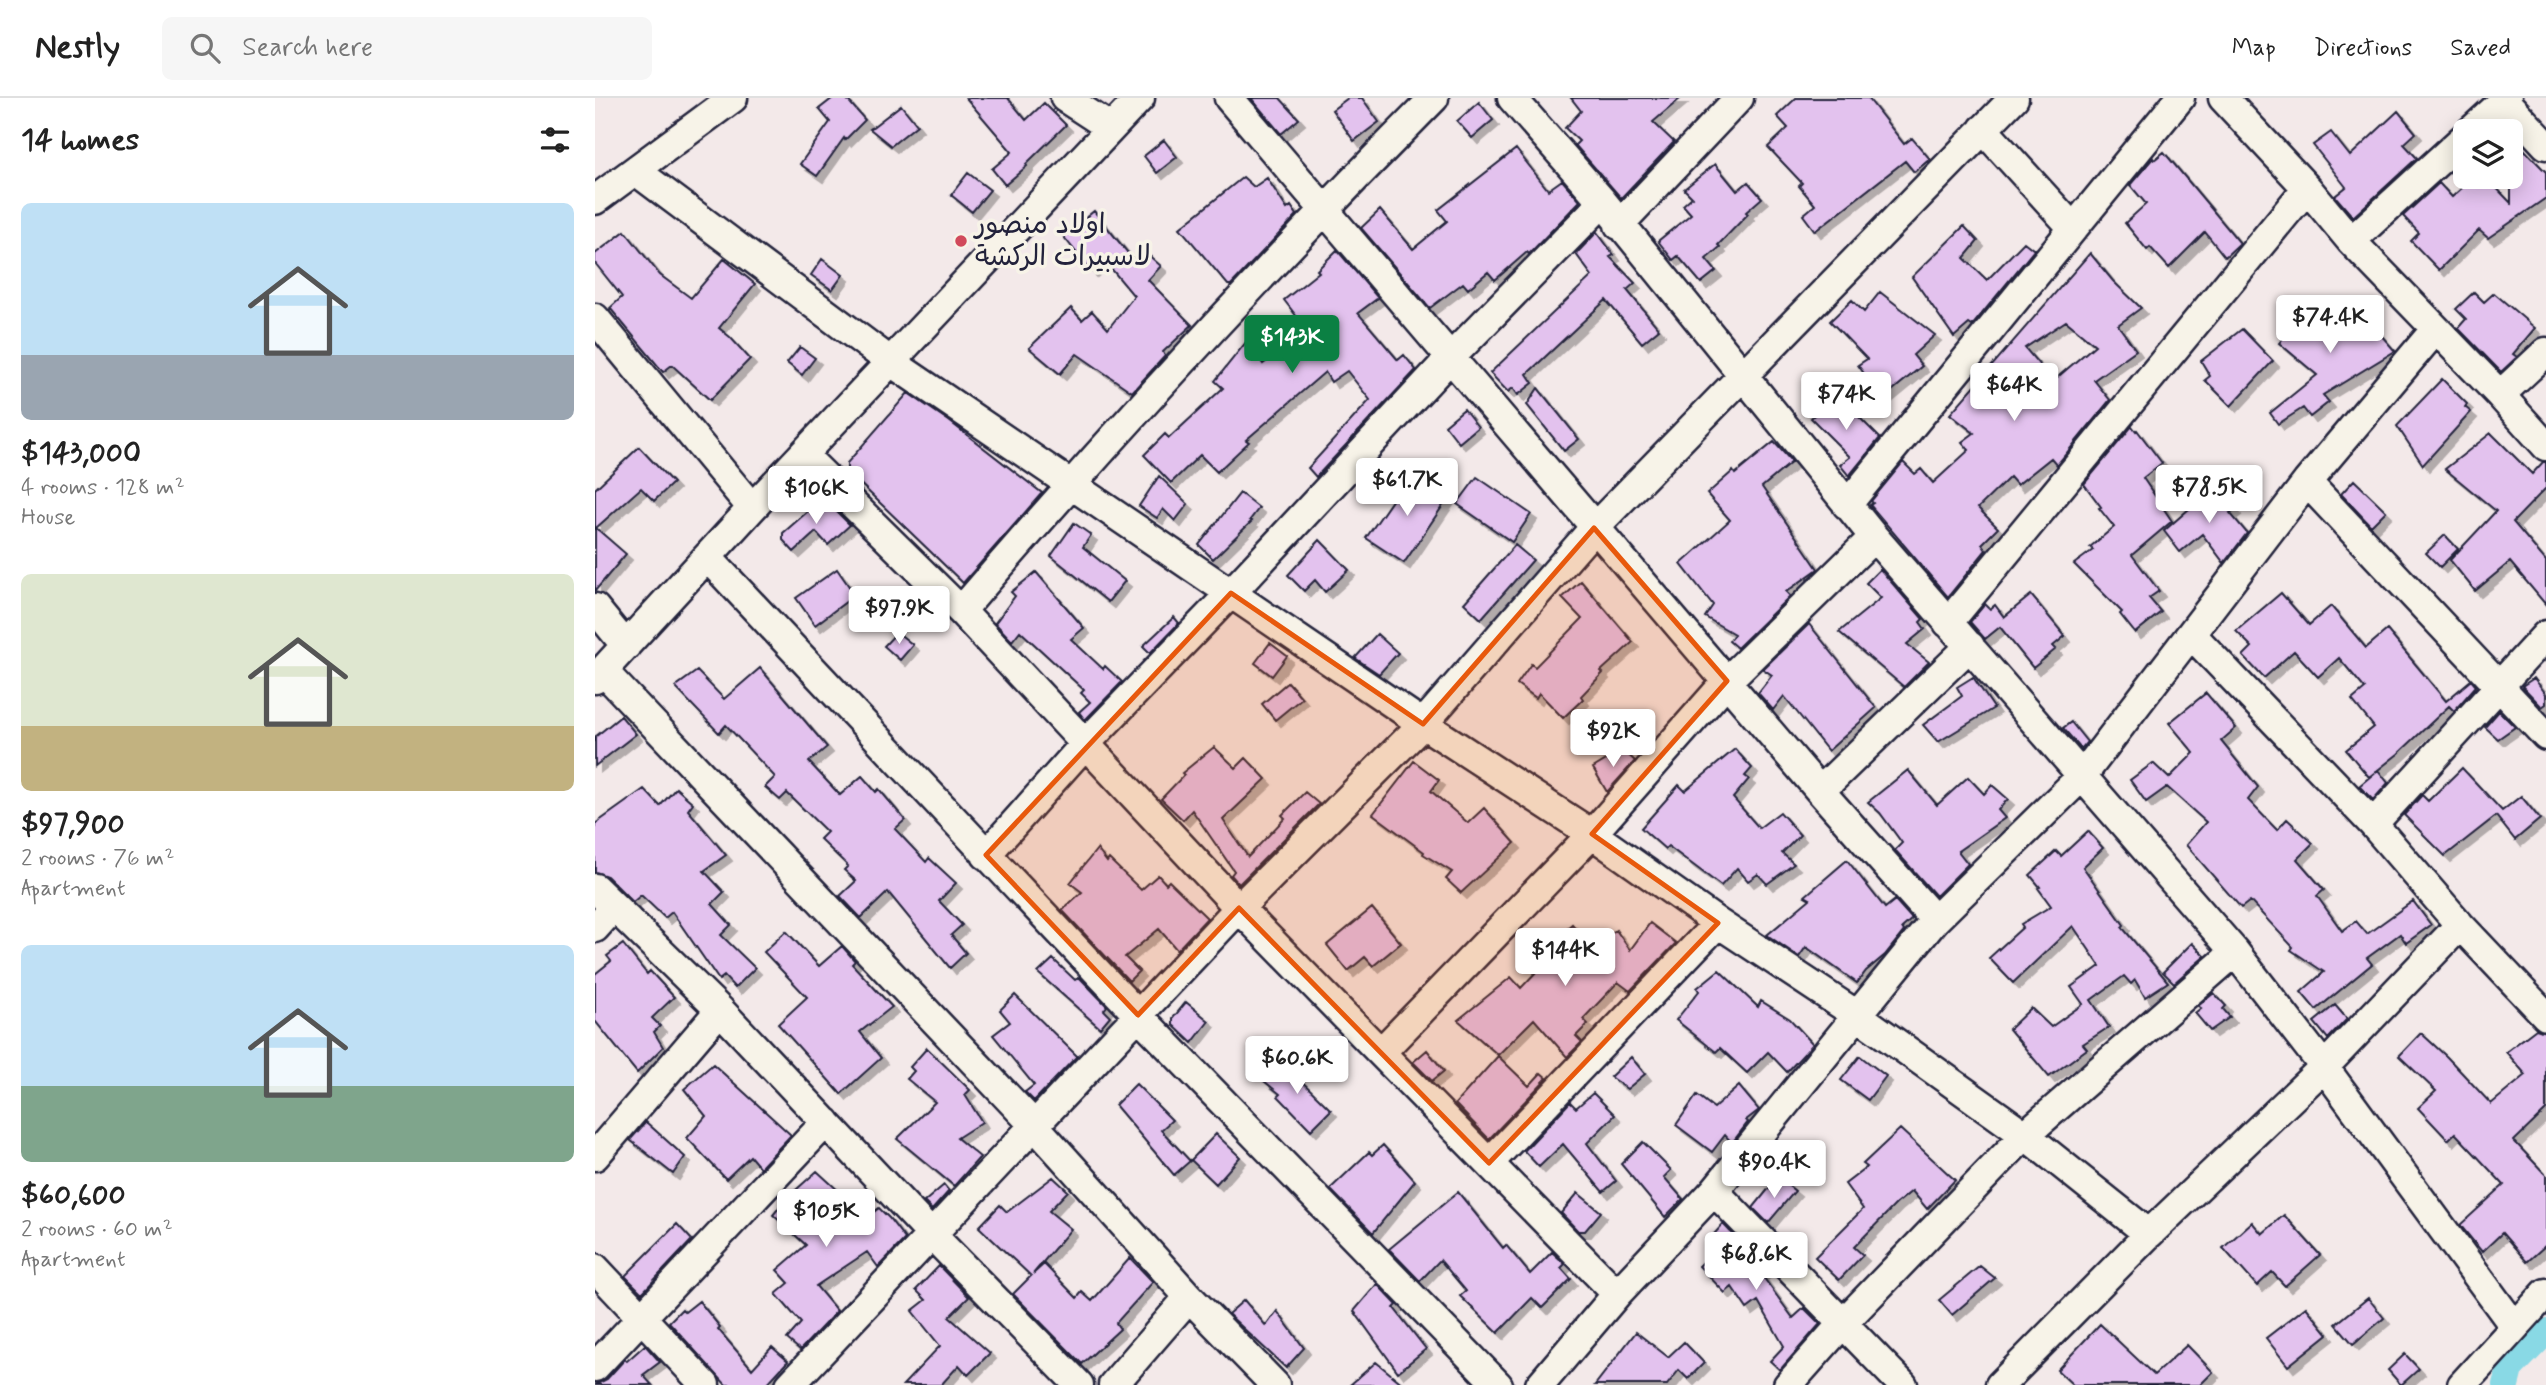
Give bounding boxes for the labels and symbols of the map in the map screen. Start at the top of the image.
place label: اولاد منصور لاسبيرات الركشة [973,207,1151,276]
marker: اولاد منصور لاسبيرات الركشة [953,233,969,249]
pin: $74.4K [2273,296,2387,355]
pin: $143K [1243,316,1341,375]
pin: $64K [1973,364,2055,423]
pin: $74K [1805,372,1887,432]
pin: $61.7K [1350,458,1464,518]
pin: $106K [767,466,865,526]
pin: $78.5K [2152,466,2266,525]
pin: $97.9K [842,587,956,646]
pin: $92K [1572,710,1654,769]
pin: $144K [1516,928,1614,988]
pin: $60.6K [1240,1037,1354,1096]
pin: $90.4K [1717,1140,1831,1200]
pin: $105K [777,1190,875,1249]
pin: $68.6K [1699,1232,1813,1292]

